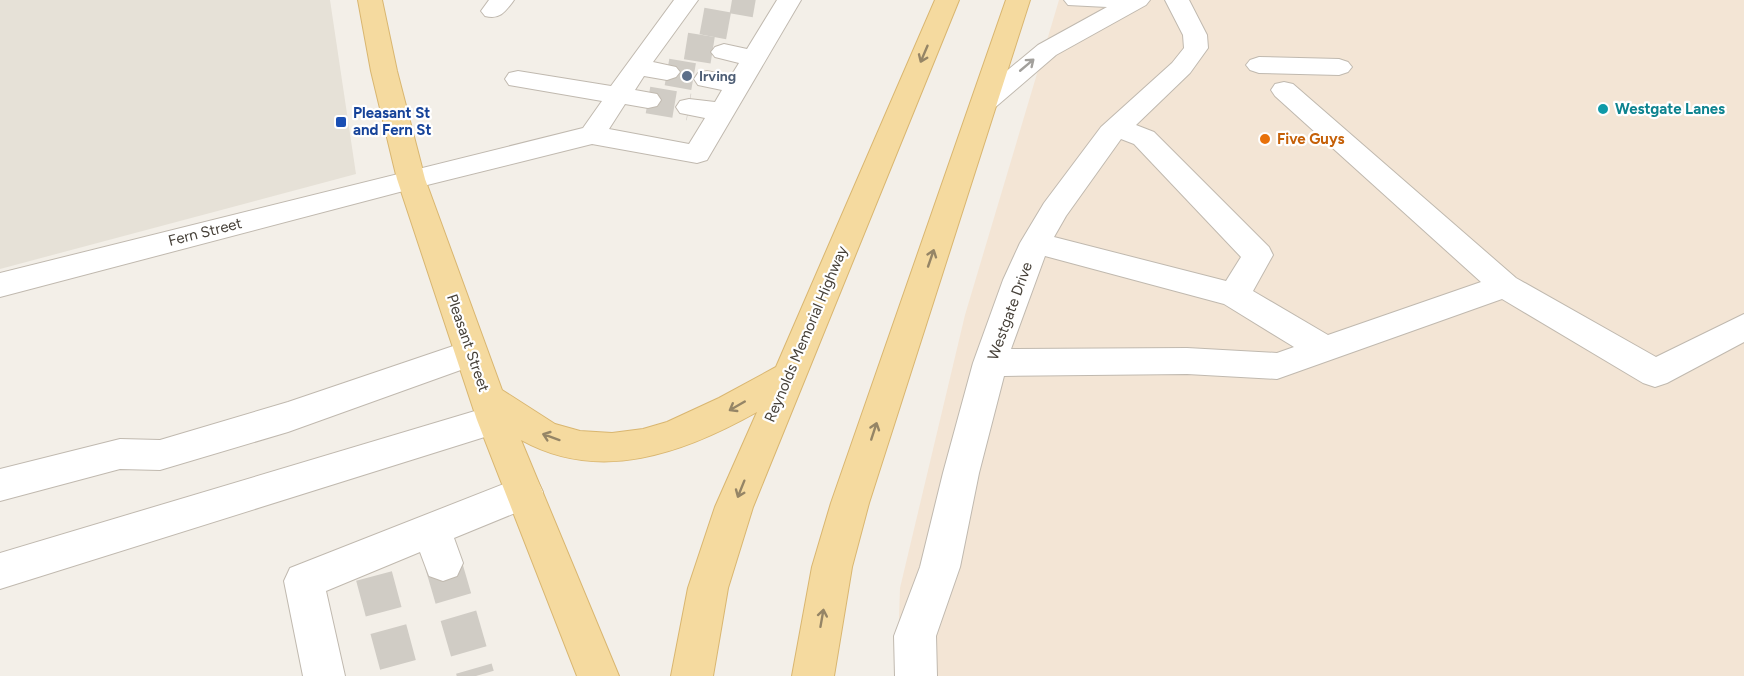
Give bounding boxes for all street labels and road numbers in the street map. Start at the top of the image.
street label: Fern Street [166,214,244,250]
street label: Reynolds Memorial Highway [761,243,851,425]
street label: Westgate Drive [984,259,1036,363]
street label: Pleasant Street [443,292,493,395]

